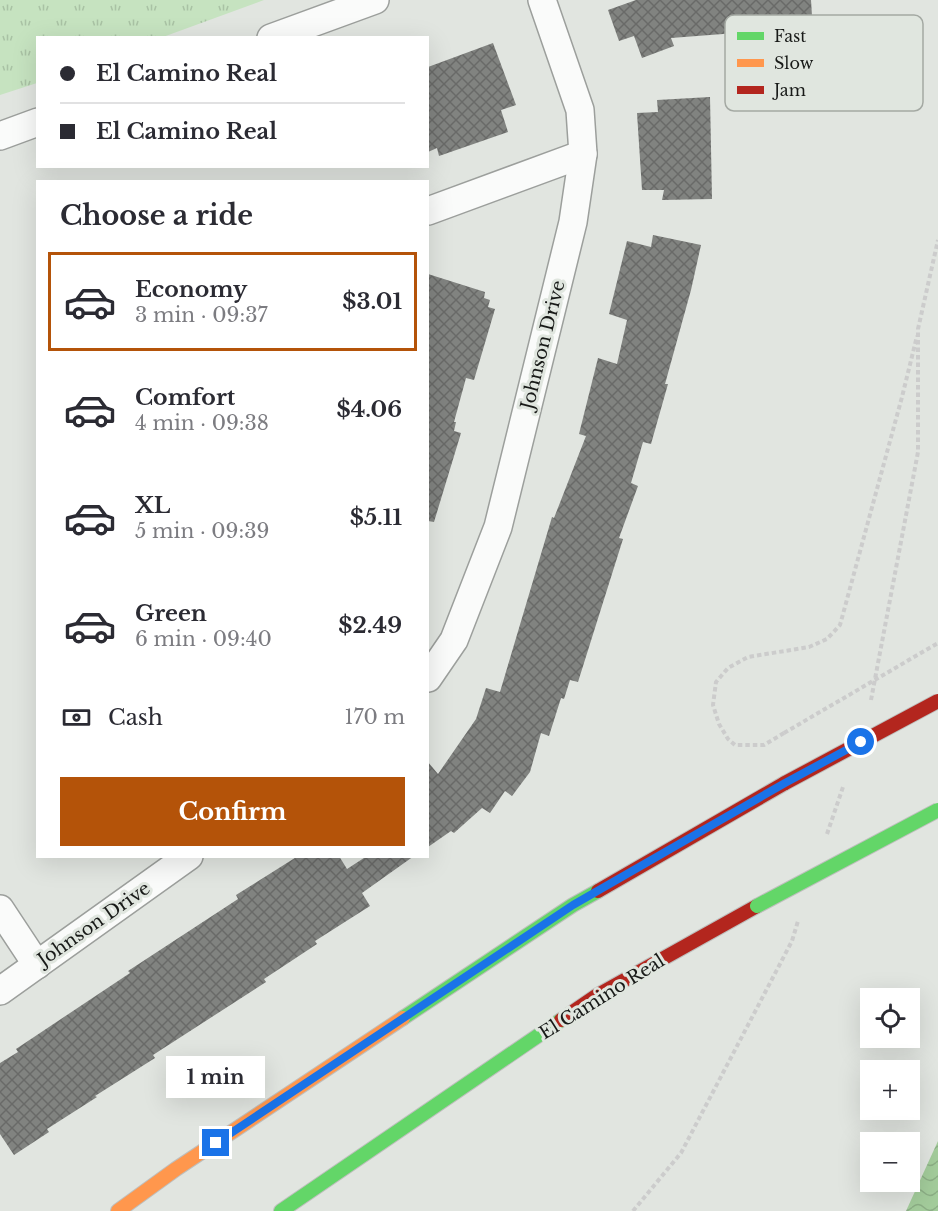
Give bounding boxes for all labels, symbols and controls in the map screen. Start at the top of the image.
legend [725,15,923,111]
text: Fast [774,26,806,46]
text: Slow [774,53,814,73]
text: El Camino Real [96,60,277,87]
text: Jam [772,80,806,100]
text: El Camino Real [96,118,277,145]
text: Choose a ride [60,199,253,232]
icon: car [63,275,117,329]
text: Economy [135,276,247,303]
street label: Johnson Drive [516,278,570,414]
text: $3.01 [342,288,402,315]
text: 3 min · 09:37 [135,303,268,327]
icon: car [63,383,117,437]
text: Comfort [135,384,235,411]
text: $4.06 [337,396,402,423]
text: 4 min · 09:38 [135,411,269,435]
icon: car [63,491,117,545]
text: XL [135,492,170,519]
text: $5.11 [350,504,402,531]
text: 5 min · 09:39 [135,519,269,543]
icon: car [63,599,117,653]
text: Green [135,600,207,627]
text: $2.49 [338,612,402,639]
text: 6 min · 09:40 [135,627,272,651]
icon: cash [60,701,93,734]
text: Cash [108,704,163,731]
text: 170 m [345,705,405,729]
route start [847,728,874,755]
button: Confirm [60,777,405,846]
street label: Johnson Drive [32,877,154,972]
street label: El Camino Real [535,950,669,1044]
map controls [860,988,920,1192]
button: locate [860,988,920,1048]
callout: 1 min [166,1056,266,1098]
button: + [860,1060,920,1120]
text: 1 min [187,1065,244,1089]
route end [202,1129,229,1156]
button: − [860,1132,920,1192]

